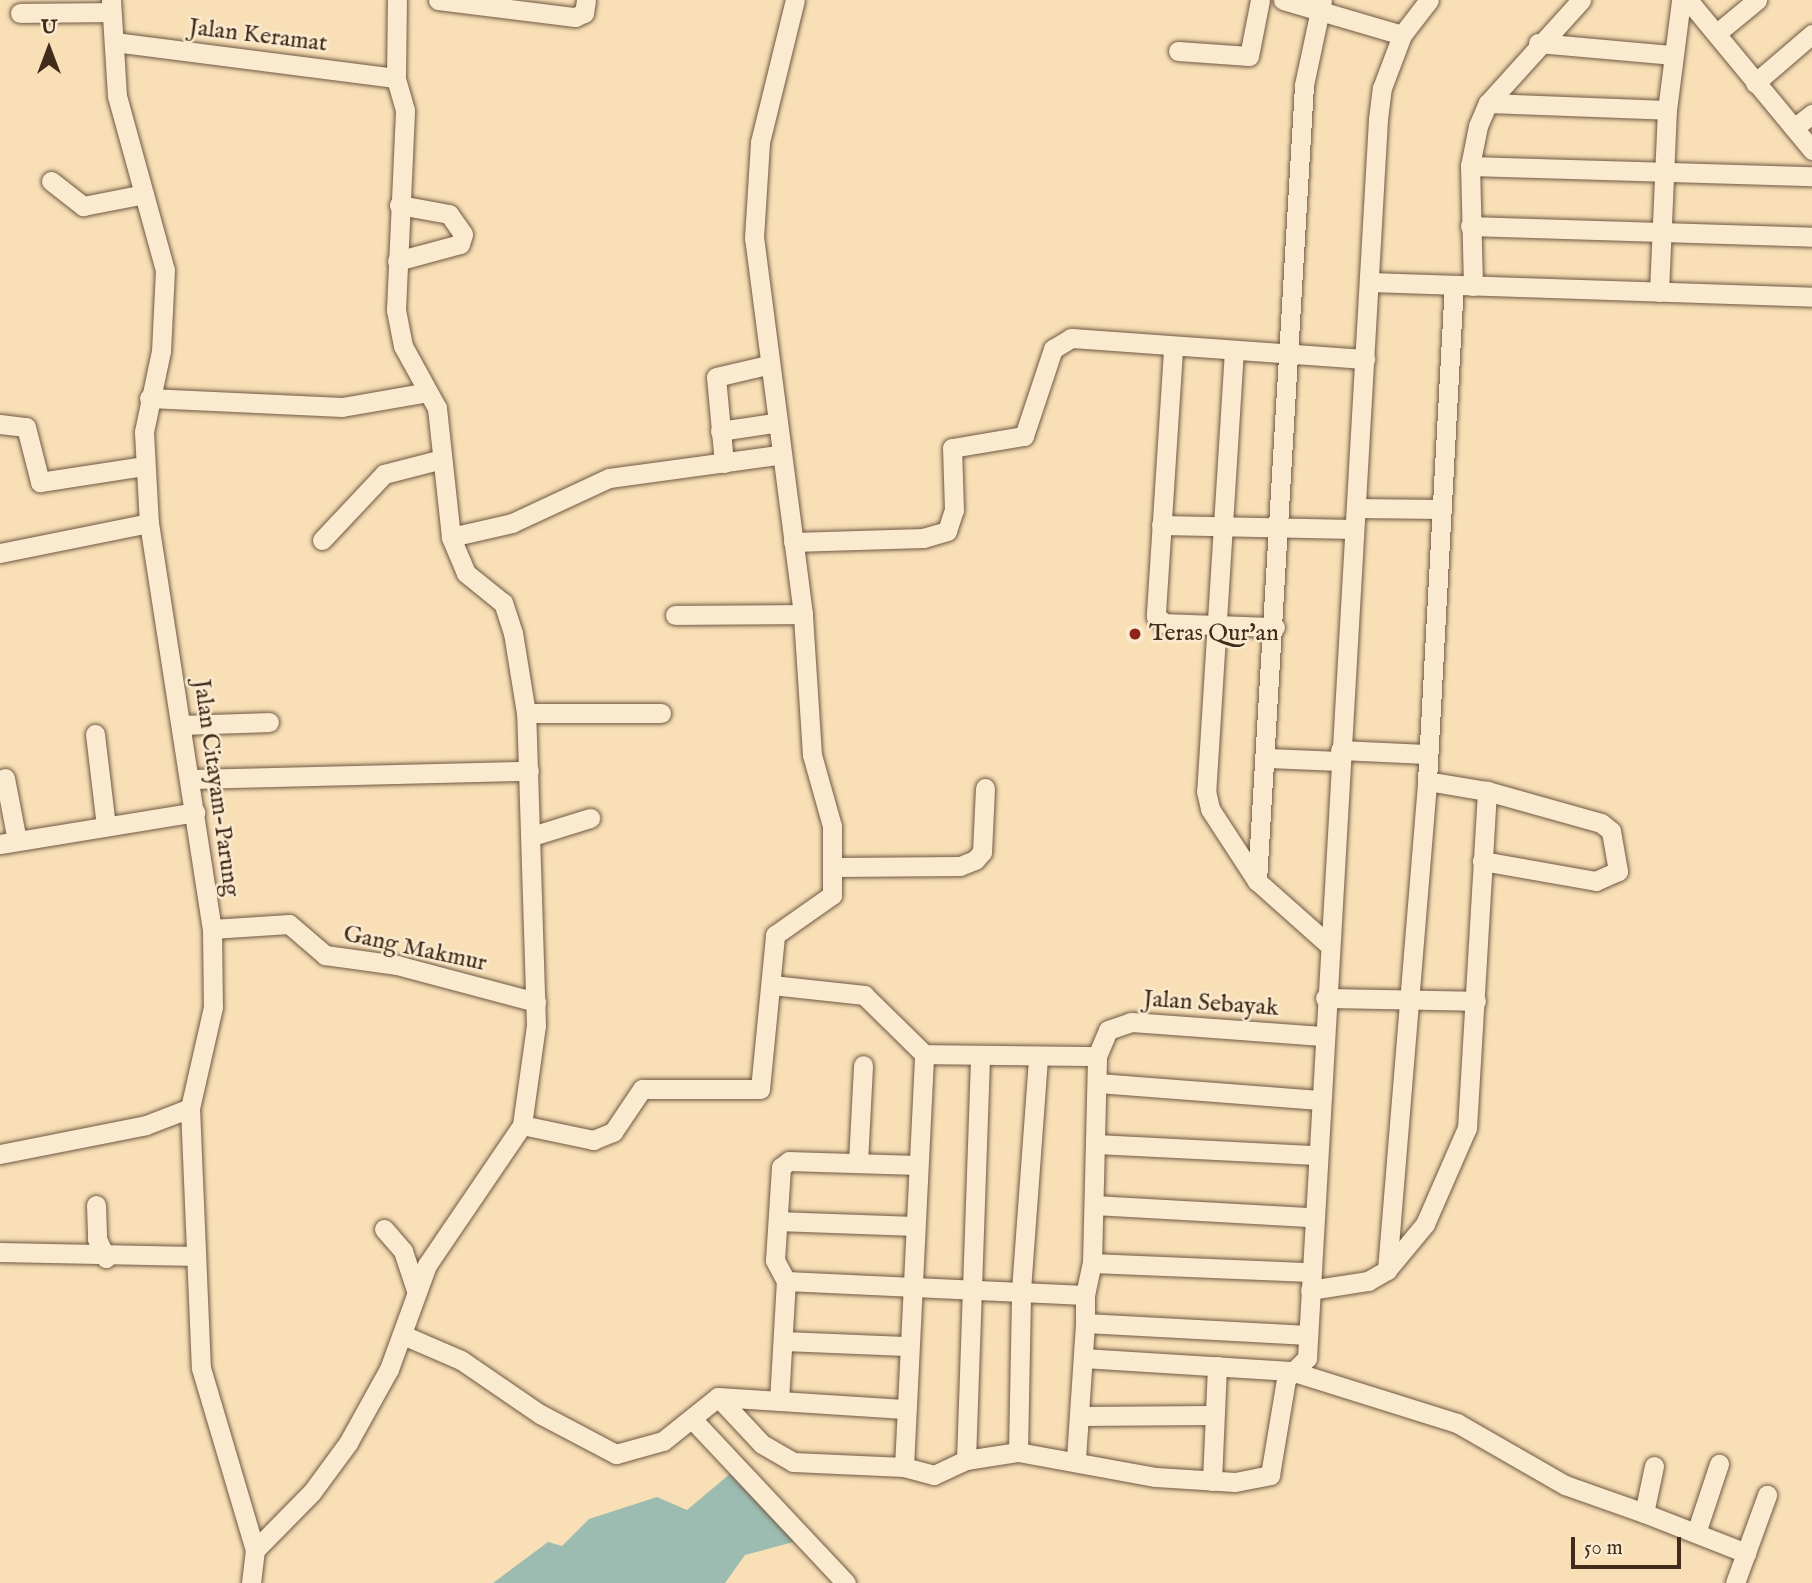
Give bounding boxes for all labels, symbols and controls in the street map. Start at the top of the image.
street label: Jalan Keramat [187,13,329,59]
north arrow [14,14,84,84]
text: U [41,16,57,40]
place label: Teras Qur'an [1149,620,1279,648]
marker: Teras Qur'an [1127,626,1143,642]
street label: Jalan Citayam-Parung [186,678,246,898]
street label: Gang Makmur [341,920,489,978]
street label: Jalan Sebayak [1142,985,1280,1023]
scale bar [1574,1524,1684,1568]
text: 50 m [1584,1535,1623,1562]

